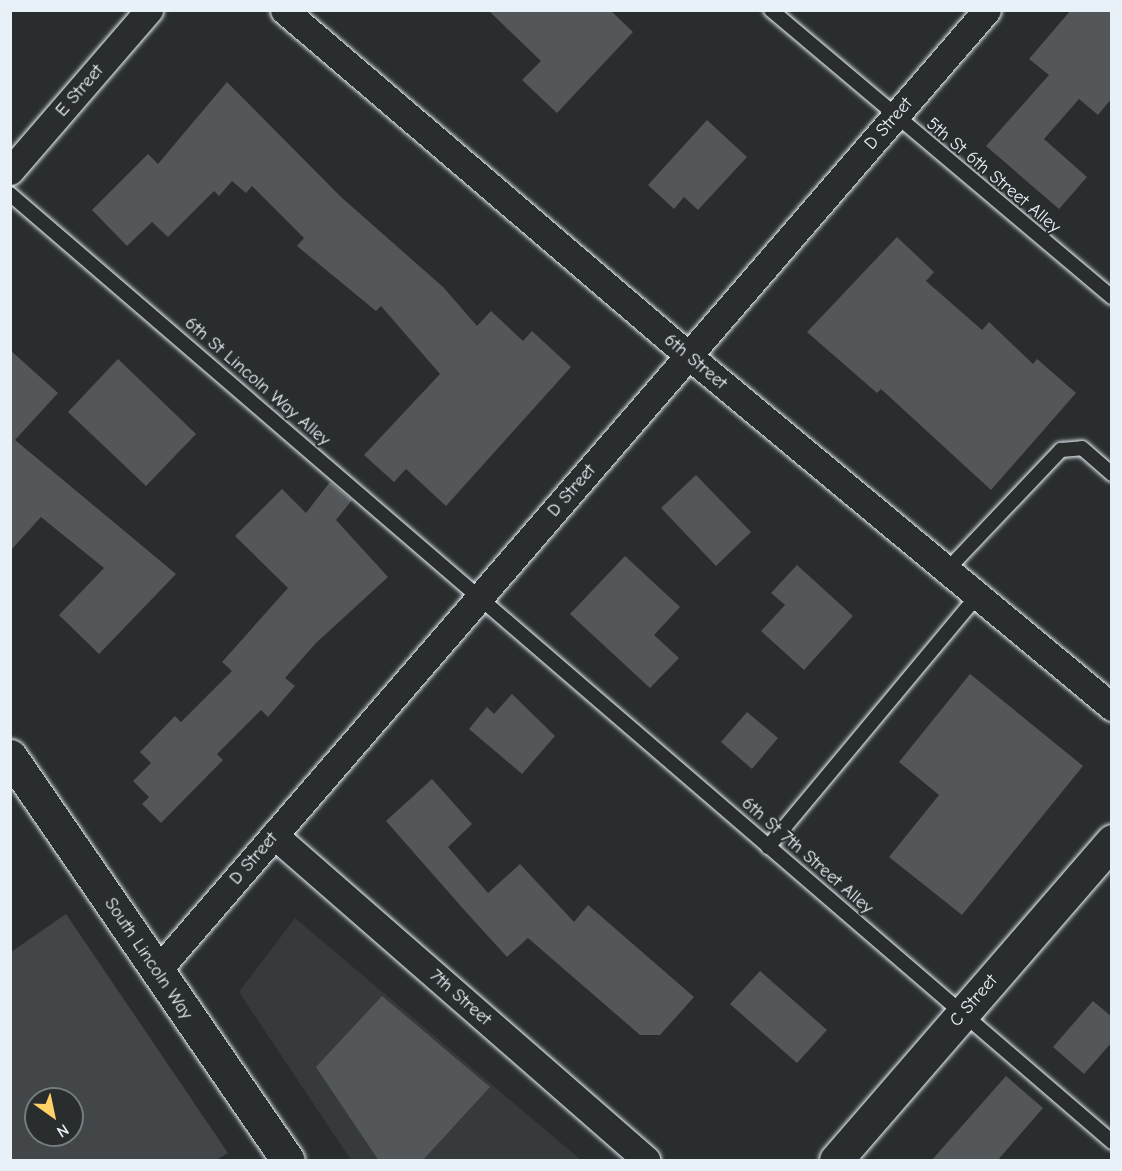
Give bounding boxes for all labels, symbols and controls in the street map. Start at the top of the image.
street label: E Street [52,61,108,121]
street label: D Street [860,93,918,155]
street label: 5th St 6th Street Alley [921,114,1065,238]
street label: 6th St Lincoln Way Alley [180,313,334,451]
street label: 6th Street [659,329,731,395]
street label: D Street [543,460,601,522]
street label: 6th St 7th Street Alley [737,793,877,919]
street label: D Street [225,828,283,890]
street label: South Lincoln Way [99,894,197,1024]
street label: 7th Street [425,965,495,1031]
street label: C Street [945,970,1003,1032]
north arrow [24,1087,84,1147]
text: N [53,1120,72,1141]

